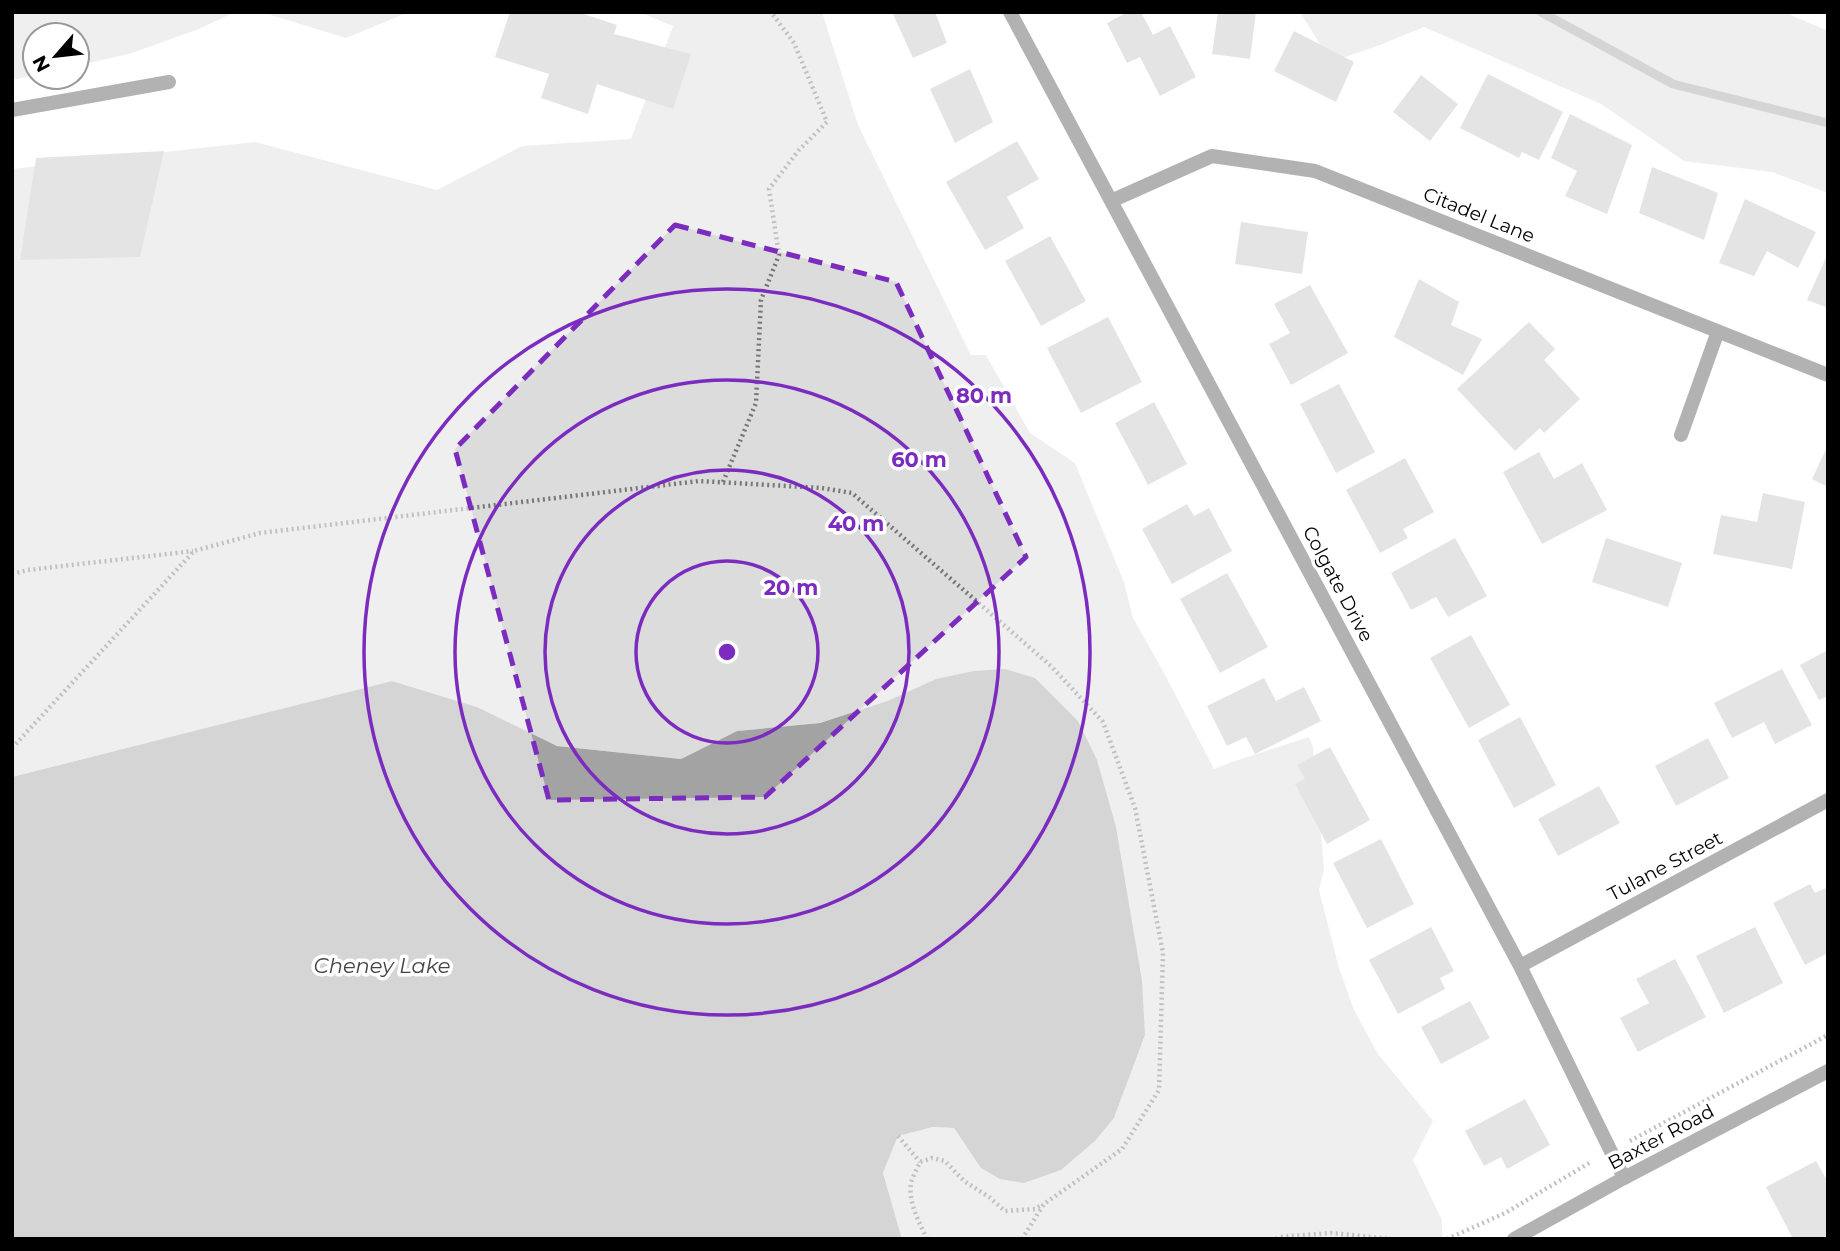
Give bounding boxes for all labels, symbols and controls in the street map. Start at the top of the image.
north arrow [21,21,91,91]
text: N [28,52,55,76]
street label: Citadel Lane [1420,182,1538,248]
text: 80 m [956,383,1012,408]
text: 60 m [891,447,947,472]
text: 40 m [828,511,884,536]
street label: Colgate Drive [1298,522,1378,646]
text: 20 m [764,575,818,600]
centre of rings [715,640,739,664]
street label: Tulane Street [1604,826,1726,906]
water label: Cheney Lake [314,953,450,978]
street label: Baxter Road [1604,1099,1718,1175]

